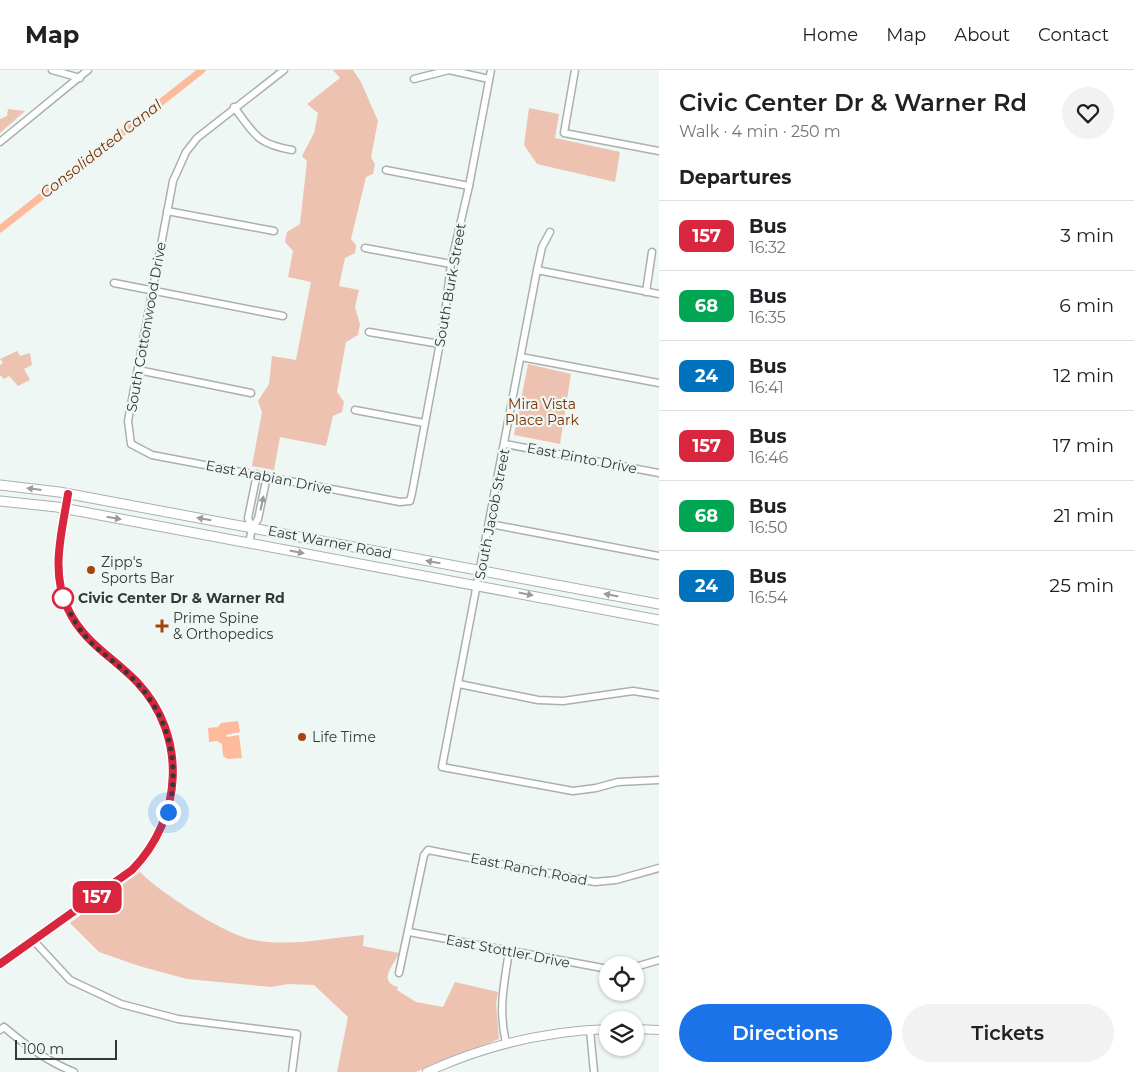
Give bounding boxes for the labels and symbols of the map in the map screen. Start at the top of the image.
water label: Consolidated Canal [36,95,165,202]
street label: South Burk Street [430,221,470,348]
street label: South Cottonwood Drive [122,240,170,414]
park label: Mira Vista Place Park [505,395,580,429]
street label: East Pinto Drive [526,439,638,477]
street label: South Jacob Street [470,447,514,581]
street label: East Arabian Drive [204,456,334,498]
one-way arrow [26,485,42,493]
one-way arrow [258,496,266,511]
one-way arrow [106,515,122,523]
one-way arrow [196,515,211,523]
street label: East Warner Road [266,521,394,563]
one-way arrow [290,548,306,556]
place label: Zipp's Sports Bar [101,553,175,587]
one-way arrow [425,557,441,565]
marker: Zipp's Sports Bar [85,564,97,576]
marker: Civic Center Dr & Warner Rd [52,587,74,609]
place label: Civic Center Dr & Warner Rd [78,589,285,607]
one-way arrow [518,591,534,599]
one-way arrow [603,591,619,599]
place label: Prime Spine & Orthopedics [173,609,274,643]
marker: Prime Spine & Orthopedics [155,619,169,633]
place label: Life Time [312,728,376,746]
marker: Life Time [296,731,308,743]
your location [156,800,181,825]
street label: East Ranch Road [469,849,589,889]
line badge: 157 [68,881,126,913]
street label: East Stottler Drive [445,930,571,972]
scale bar [15,1037,118,1060]

